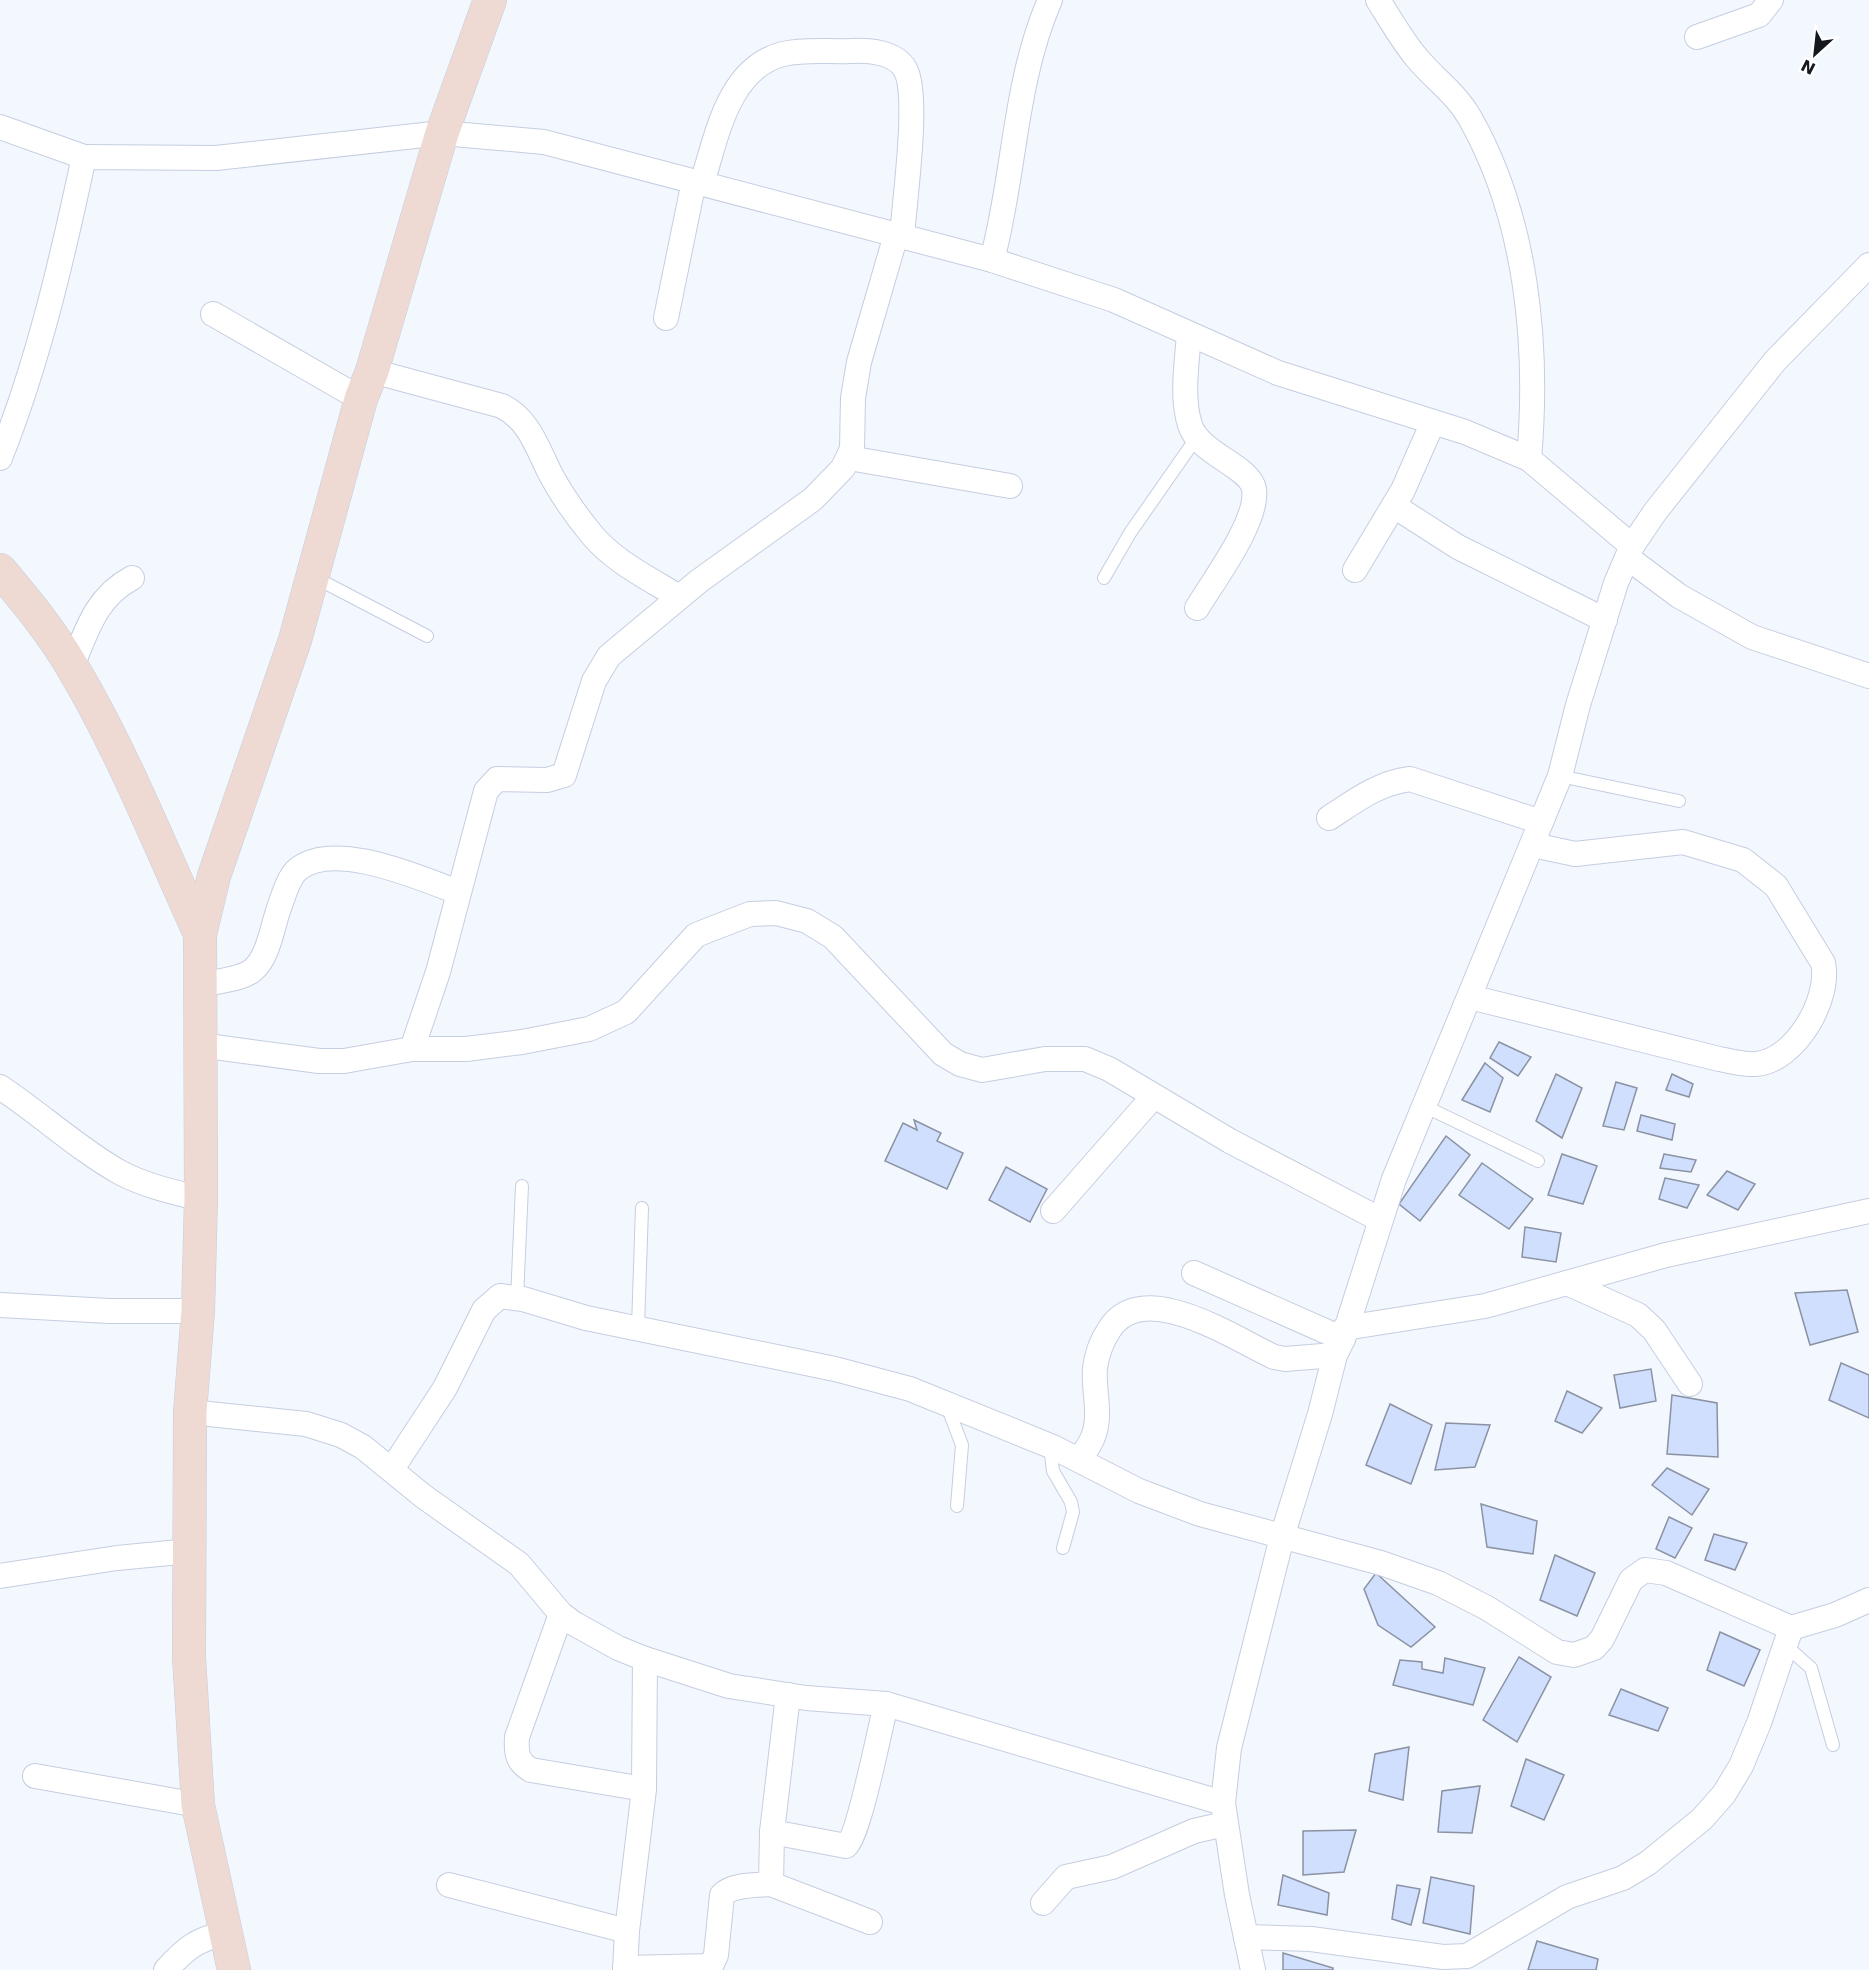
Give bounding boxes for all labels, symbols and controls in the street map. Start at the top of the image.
north arrow [1785,24,1845,84]
text: N [1798,55,1819,78]

